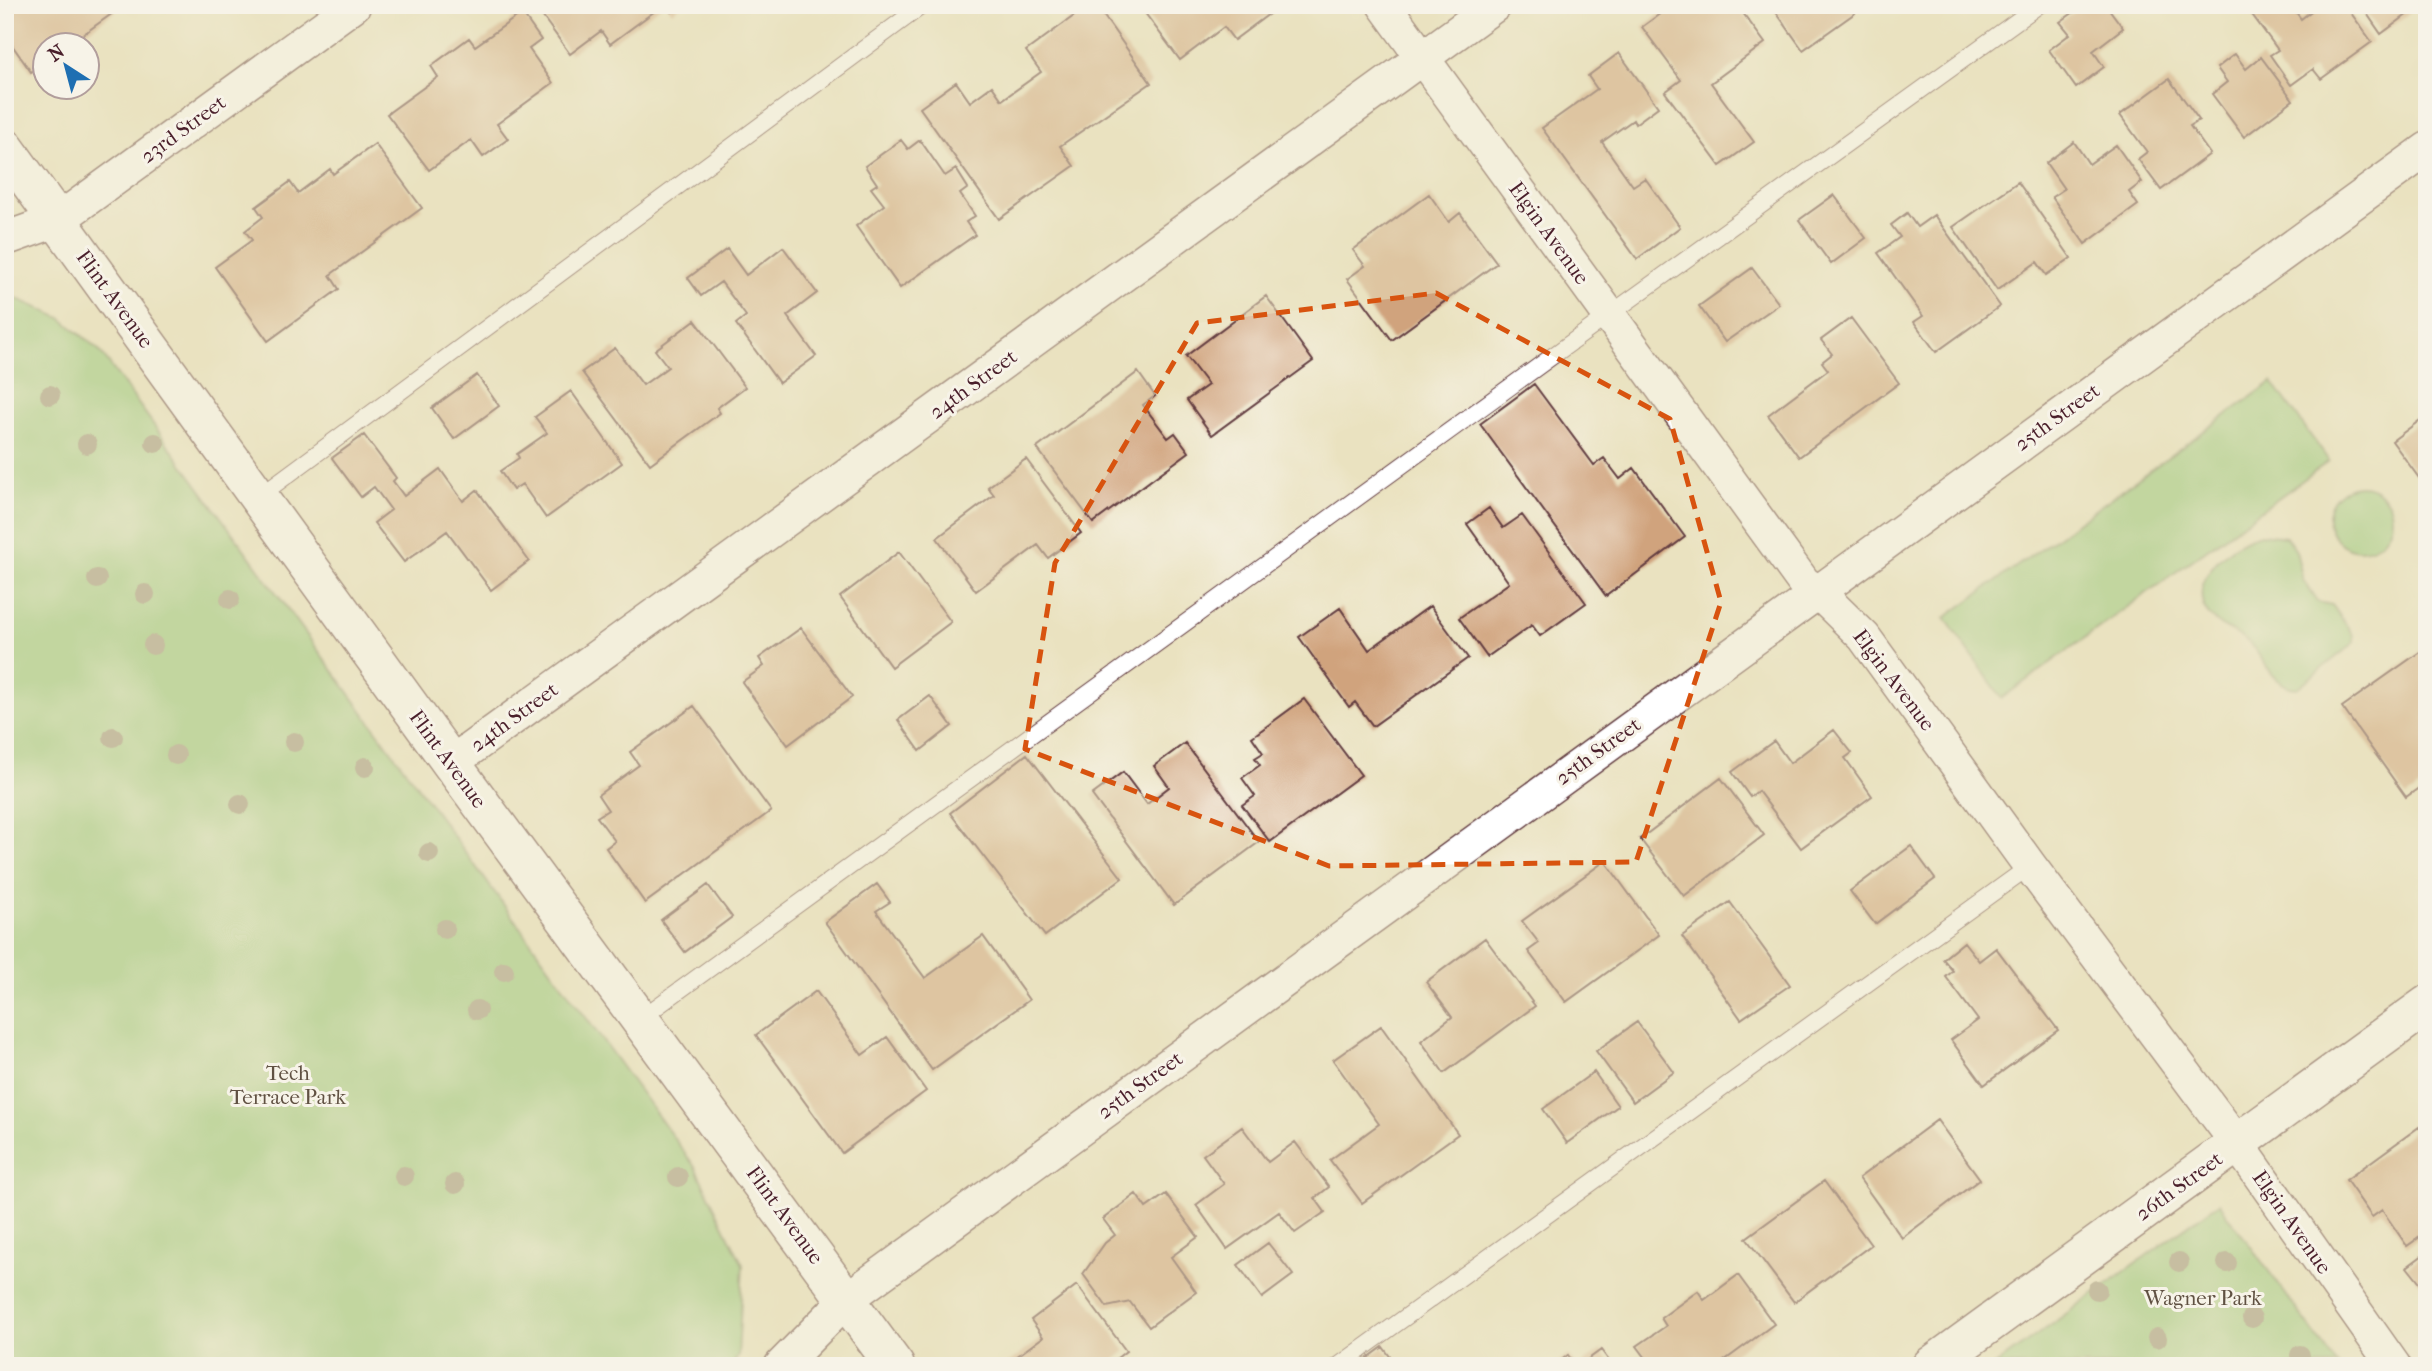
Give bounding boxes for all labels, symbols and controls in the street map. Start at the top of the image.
north arrow [32,32,102,102]
text: N [44,40,69,66]
street label: 23rd Street [136,90,231,168]
street label: Elgin Avenue [1504,177,1594,289]
street label: Flint Avenue [71,245,159,353]
street label: 24th Street [925,344,1022,424]
street label: 25th Street [2010,378,2105,456]
street label: Elgin Avenue [1848,625,1940,735]
street label: 24th Street [466,677,563,757]
street label: Flint Avenue [404,705,492,813]
street label: 25th Street [1551,712,1646,790]
street label: 25th Street [1093,1046,1188,1124]
park label: Tech Terrace Park [230,1061,346,1109]
street label: 26th Street [2131,1146,2227,1226]
street label: Flint Avenue [741,1161,829,1269]
street label: Elgin Avenue [2248,1166,2336,1278]
park label: Wagner Park [2143,1286,2262,1310]

